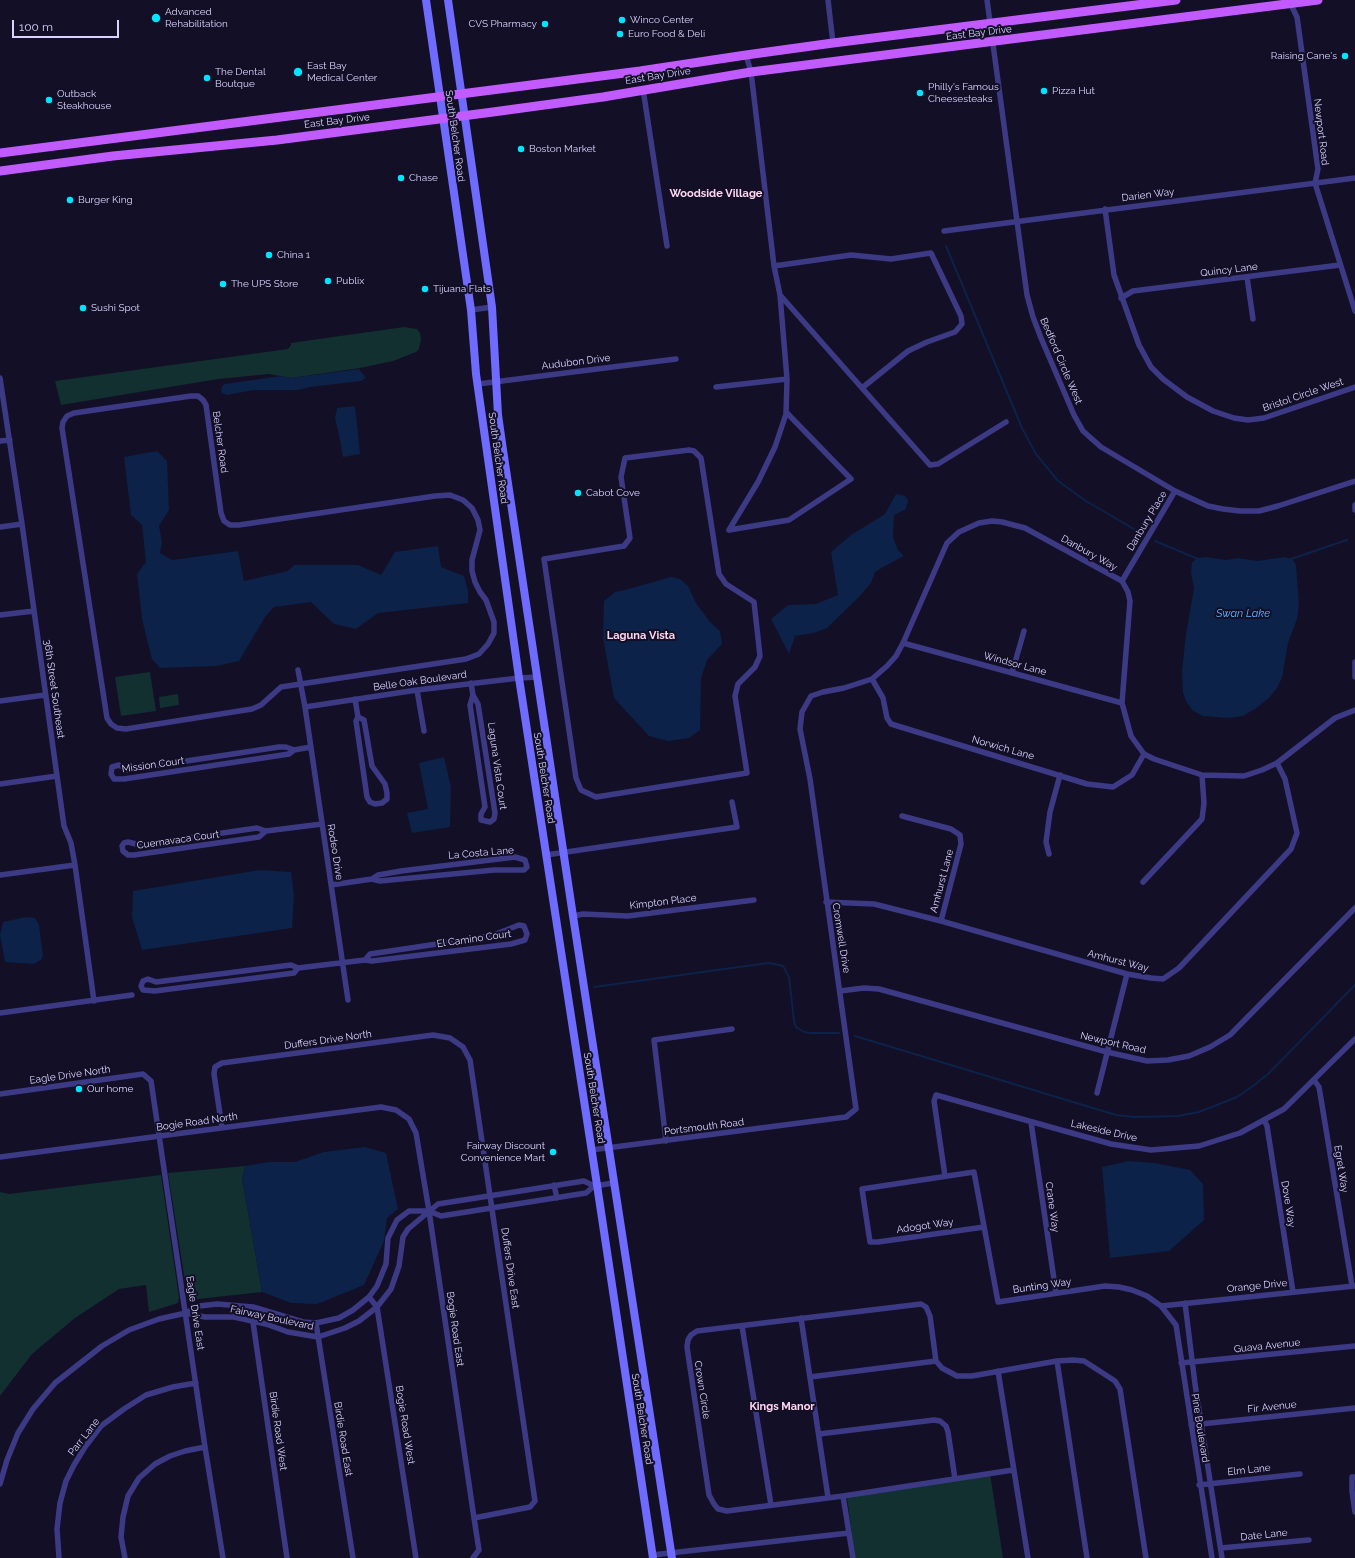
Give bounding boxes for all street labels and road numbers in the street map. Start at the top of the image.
street label: East Bay Drive [946,23,1012,43]
street label: East Bay Drive [624,65,692,87]
street label: South Belcher Road [443,90,467,182]
street label: Newport Road [1311,98,1331,166]
street label: East Bay Drive [304,111,370,131]
street label: Darien Way [1121,186,1175,204]
street label: Quincy Lane [1200,261,1258,279]
street label: Bedford Circle West [1037,316,1085,406]
street label: Audubon Drive [541,352,611,372]
street label: Bristol Circle West [1261,376,1345,414]
street label: Belcher Road [210,410,230,474]
street label: South Belcher Road [486,412,510,504]
street label: Danbury Place [1124,489,1170,553]
street label: Danbury Way [1059,533,1119,573]
street label: 36th Street Southeast [41,639,67,739]
street label: Windsor Lane [982,650,1048,678]
street label: Belle Oak Boulevard [372,668,468,694]
street label: Laguna Vista Court [485,722,509,810]
street label: South Belcher Road [531,732,557,824]
street label: Norwich Lane [970,733,1036,763]
street label: Mission Court [121,755,185,775]
street label: Rodeo Drive [325,823,345,881]
street label: Cuernavaca Court [136,828,220,852]
street label: La Costa Lane [448,844,514,862]
street label: Amhurst Lane [928,848,956,914]
street label: Kimpton Place [629,892,697,912]
street label: Cromwell Drive [830,902,852,974]
street label: El Camino Court [436,928,512,950]
street label: Amhurst Way [1086,948,1150,974]
street label: Duffers Drive North [283,1028,373,1052]
street label: Newport Road [1079,1030,1147,1056]
street label: South Belcher Road [581,1052,607,1144]
street label: Eagle Drive North [29,1063,111,1087]
street label: Bogie Road North [155,1110,239,1134]
street label: Portsmouth Road [663,1116,745,1138]
street label: Lakeside Drive [1070,1118,1138,1144]
street label: Egret Way [1331,1144,1351,1194]
street label: Dove Way [1278,1180,1298,1228]
street label: Crane Way [1043,1181,1061,1233]
street label: Adogot Way [896,1216,954,1236]
street label: Duffers Drive East [498,1227,522,1309]
street label: Eagle Drive East [183,1275,207,1351]
street label: Bunting Way [1012,1276,1072,1296]
street label: Orange Drive [1226,1277,1288,1295]
street label: Bogie Road East [444,1291,466,1367]
street label: Fairway Boulevard [229,1303,315,1333]
street label: Guava Avenue [1233,1337,1301,1355]
street label: Crown Circle [691,1360,713,1420]
street label: South Belcher Road [629,1373,655,1465]
street label: Bogie Road West [393,1385,417,1465]
street label: Birdie Road West [267,1391,289,1471]
street label: Pine Boulevard [1189,1393,1211,1463]
street label: Fir Avenue [1247,1398,1297,1416]
street label: Birdie Road East [331,1401,355,1477]
street label: Parr Lane [66,1416,102,1458]
street label: Elm Lane [1227,1462,1271,1478]
street label: Date Lane [1240,1527,1288,1543]

